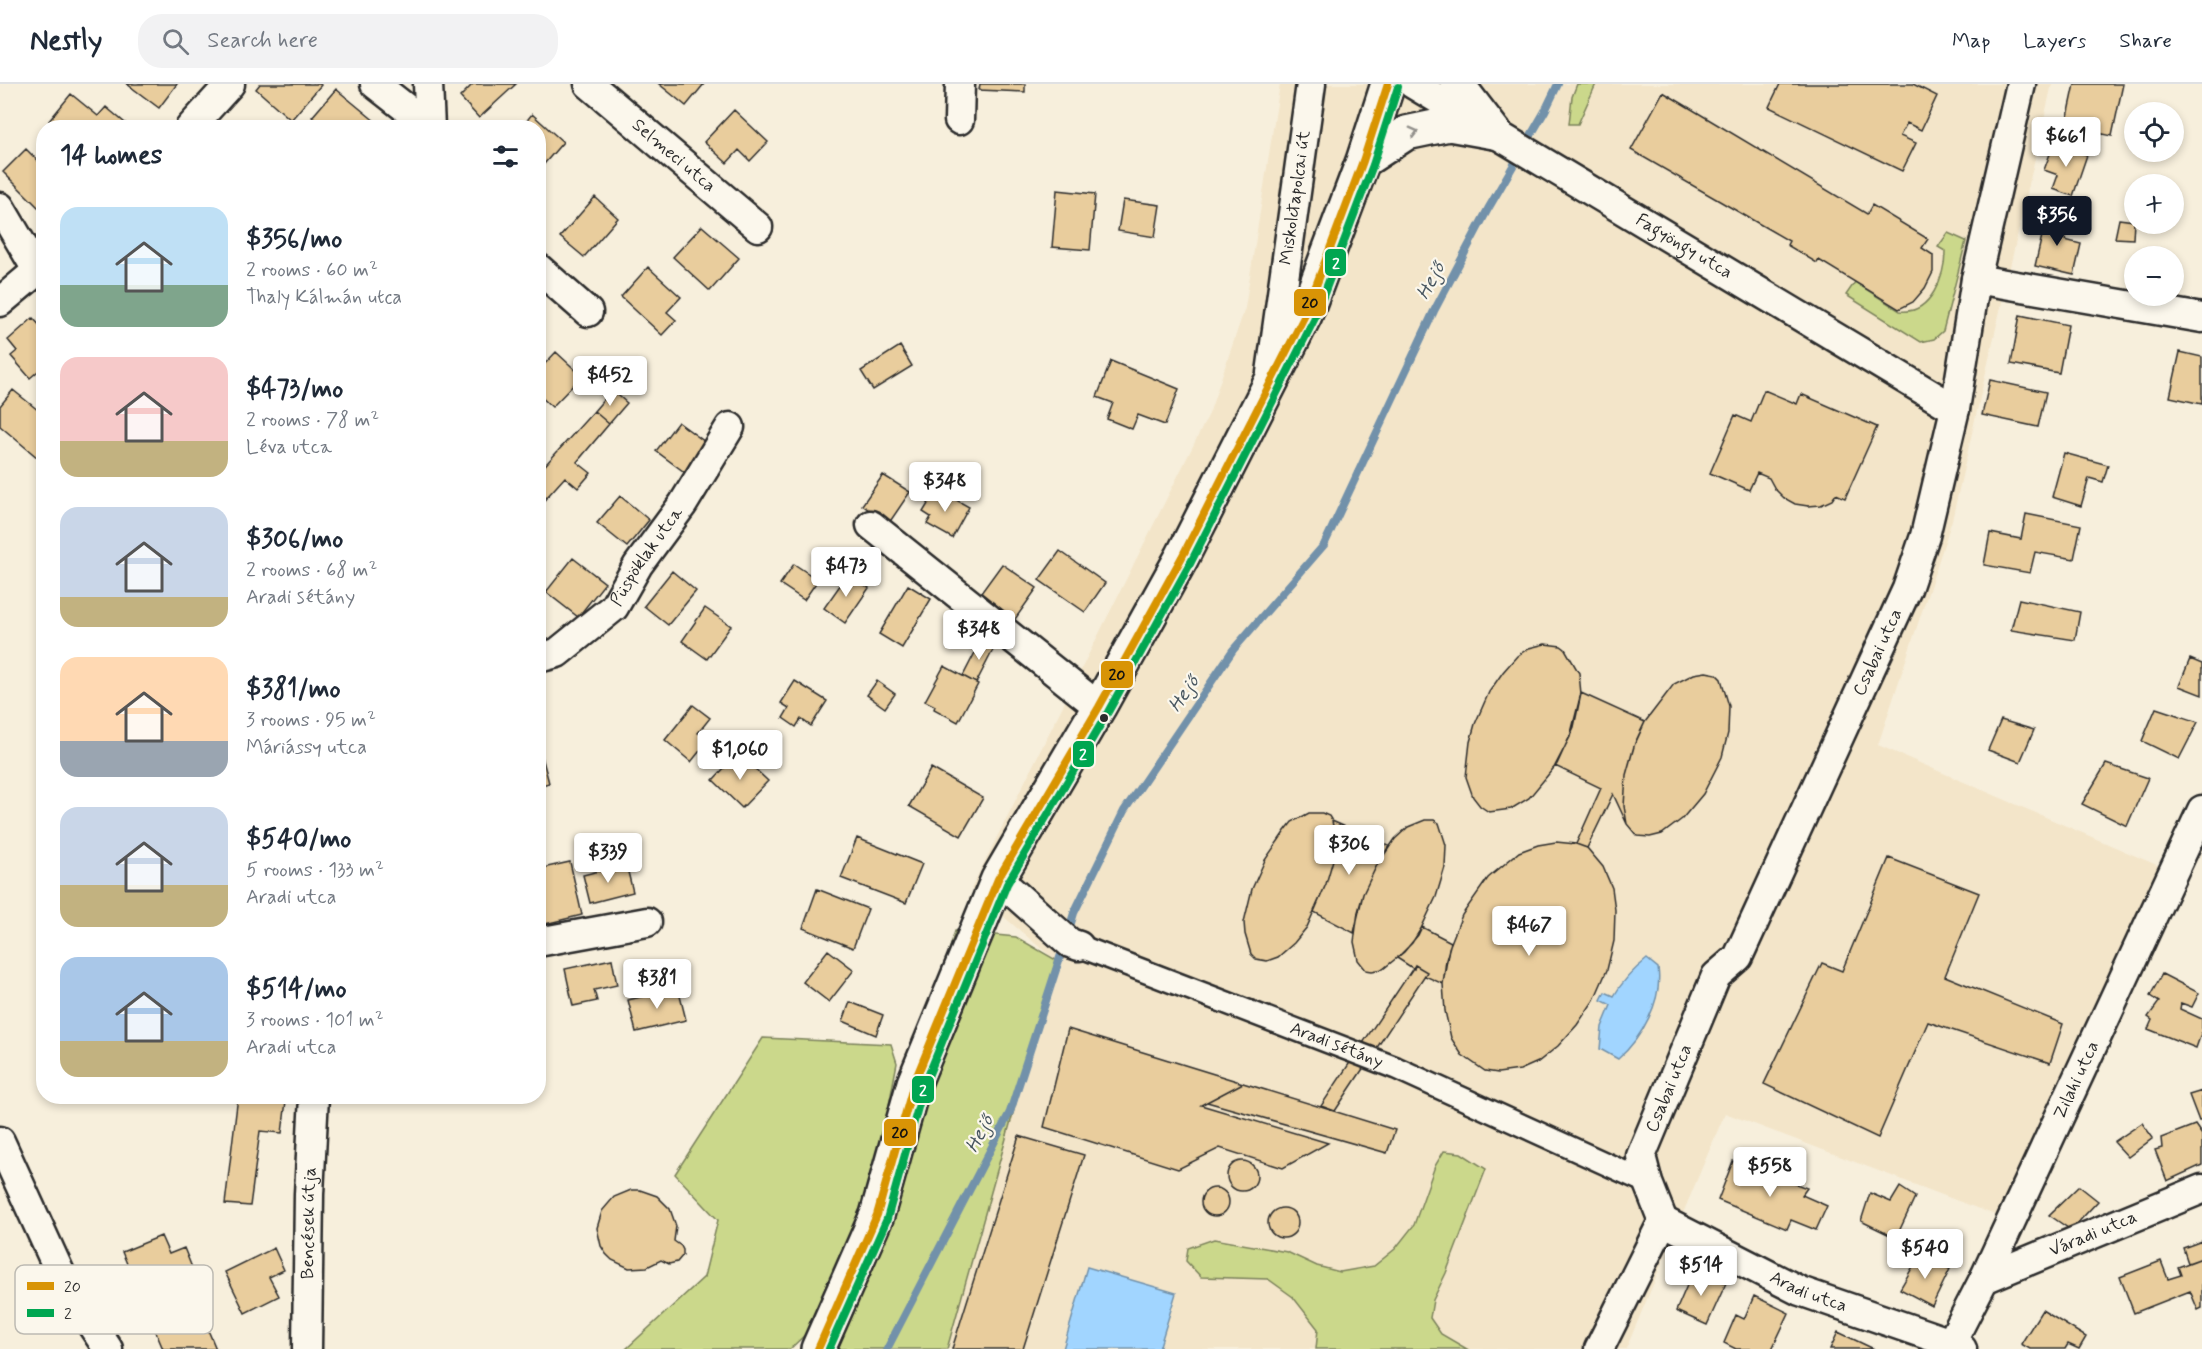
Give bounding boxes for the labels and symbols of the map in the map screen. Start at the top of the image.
street label: Selmeci utca [627,113,721,198]
pin: $661 [2030,117,2102,168]
one-way arrow [1409,127,1419,140]
street label: Miskolctapolcai út [1274,129,1316,266]
pin: $356 [2021,196,2093,247]
street label: Fagyöngy utca [1631,208,1737,285]
line badge: 2 [1324,248,1347,277]
text: 2 [1332,254,1340,275]
water label: Hejő [1410,255,1453,305]
line badge: 20 [1293,288,1327,317]
text: 20 [1302,293,1319,314]
pin: $452 [574,356,646,407]
pin: $348 [909,462,981,513]
street label: Püspöklak utca [605,502,689,611]
pin: $473 [810,547,882,598]
street label: Csabai utca [1847,605,1908,700]
pin: $348 [943,610,1015,661]
line badge: 20 [1100,660,1134,689]
text: 20 [1109,665,1126,686]
water label: Hejő [1162,668,1207,718]
unlabelled marker [1098,712,1110,724]
pin: $1,060 [691,730,789,781]
line badge: 2 [1072,740,1095,768]
text: 2 [1079,745,1087,766]
pin: $306 [1313,825,1385,876]
pin: $339 [572,833,644,884]
pin: $467 [1493,906,1565,957]
pin: $381 [621,959,693,1010]
street label: Aradi sétány [1286,1016,1387,1074]
street label: Zilahi utca [2048,1037,2105,1123]
street label: Csabai utca [1640,1041,1698,1136]
line badge: 2 [911,1075,935,1104]
text: 2 [919,1081,927,1102]
water label: Hejő [959,1108,1002,1157]
line badge: 20 [883,1118,917,1147]
text: 20 [892,1123,909,1144]
pin: $558 [1734,1147,1806,1198]
street label: Bencések útja [296,1166,322,1279]
street label: Váradi utca [2045,1205,2141,1263]
pin: $540 [1889,1229,1961,1280]
pin: $514 [1665,1246,1737,1297]
legend [15,1265,213,1334]
street label: Aradi utca [1766,1265,1850,1318]
text: 20 [64,1277,81,1298]
text: 2 [64,1304,72,1325]

